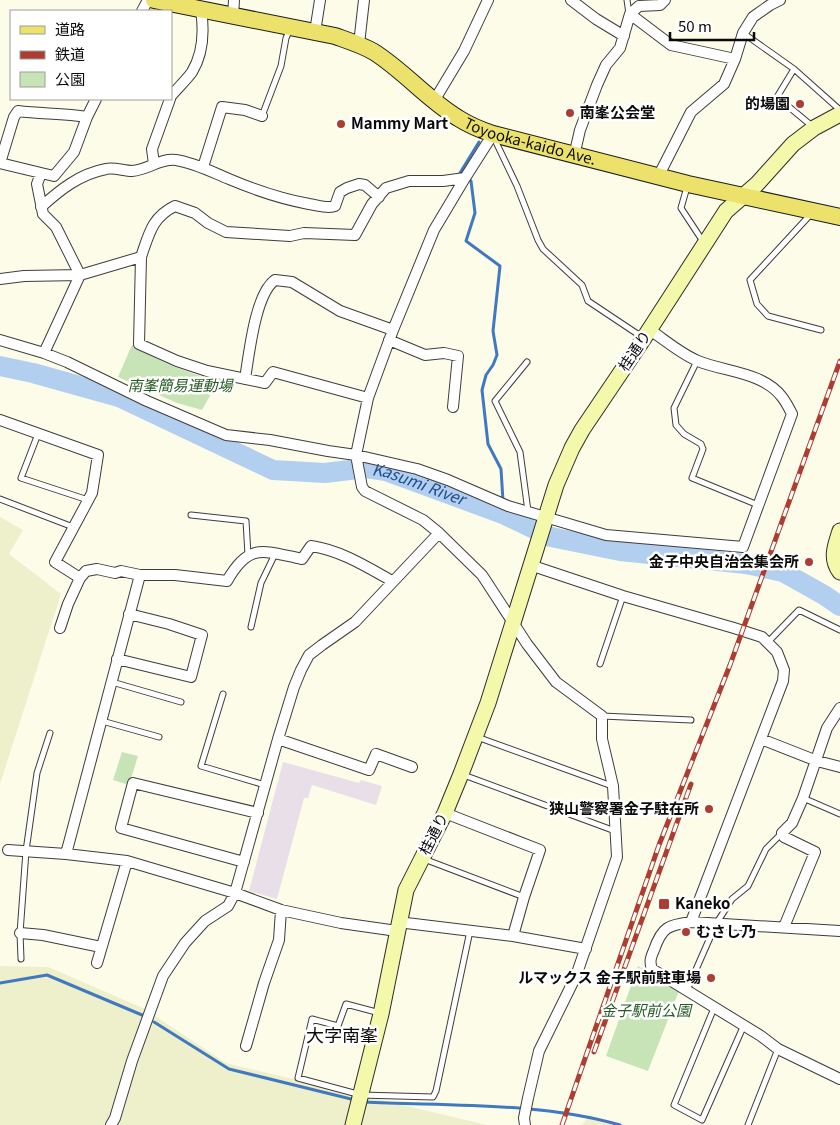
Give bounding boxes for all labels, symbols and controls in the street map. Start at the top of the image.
legend [10,10,172,100]
scale bar [670,10,754,42]
text: 50 m [678,15,712,36]
text: 道路 [55,18,85,39]
text: 鉄道 [55,43,85,64]
text: 公園 [55,68,85,89]
place label: 的場園 [745,92,790,113]
marker: 的場園 [794,98,806,110]
place label: 南峯公会堂 [580,101,655,122]
marker: 南峯公会堂 [564,107,576,119]
place label: Mammy Mart [351,112,449,133]
street label: Toyooka-kaido Ave. [461,112,598,169]
marker: Mammy Mart [335,118,347,130]
street label: 桂通り [612,326,655,375]
park label: 南峯簡易運動場 [127,374,234,395]
water label: Kasumi River [371,456,472,511]
place label: 金子中央自治会集会所 [649,550,799,571]
marker: 金子中央自治会集会所 [803,556,815,568]
place label: 狭山警察署金子駐在所 [549,797,699,818]
marker: 狭山警察署金子駐在所 [703,803,715,815]
street label: 桂通り [413,808,452,858]
place label: Kaneko [675,892,730,913]
marker: Kaneko [657,897,671,911]
place label: むさし乃 [696,920,756,941]
marker: むさし乃 [680,926,692,938]
place label: ルマックス 金子駅前駐車場 [518,966,701,987]
marker: ルマックス 金子駅前駐車場 [705,972,717,984]
park label: 金子駅前公園 [601,999,693,1020]
district label: 大字南峯 [306,1021,378,1047]

